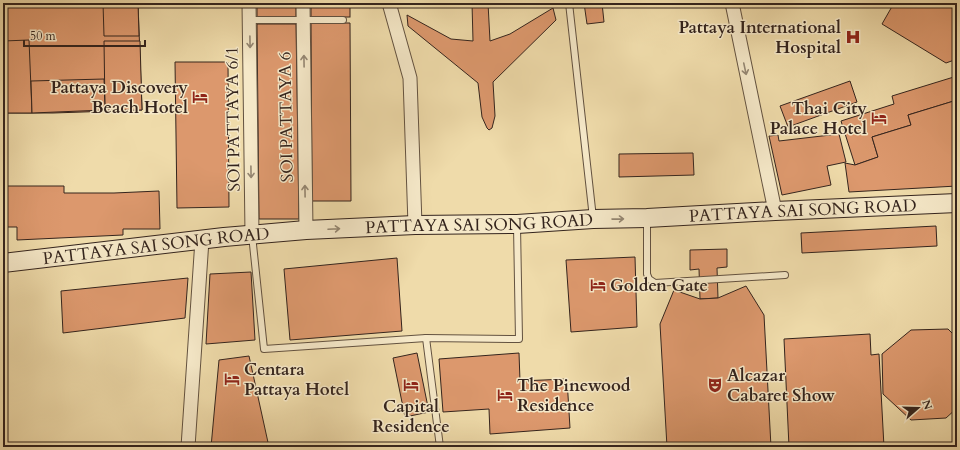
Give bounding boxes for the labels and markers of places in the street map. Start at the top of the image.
place label: Pattaya International Hospital [679,16,841,59]
hospital icon: Pattaya International Hospital [844,28,862,46]
place label: Pattaya Discovery Beach Hotel [50,76,188,119]
hotel icon: Pattaya Discovery Beach Hotel [191,88,209,106]
place label: Thai City Palace Hotel [770,97,867,140]
hotel icon: Thai City Palace Hotel [870,109,888,127]
place label: Golden Gate [610,274,708,297]
hotel icon: Golden Gate [589,276,607,294]
place label: Centara Pattaya Hotel [244,358,349,401]
place label: Alcazar Cabaret Show [727,364,836,407]
hotel icon: Centara Pattaya Hotel [223,370,241,388]
place label: The Pinewood Residence [517,374,631,417]
hotel icon: Capital Residence [402,376,420,394]
theatre icon: Alcazar Cabaret Show [706,376,724,394]
hotel icon: The Pinewood Residence [496,386,514,404]
place label: Capital Residence [372,395,450,438]

